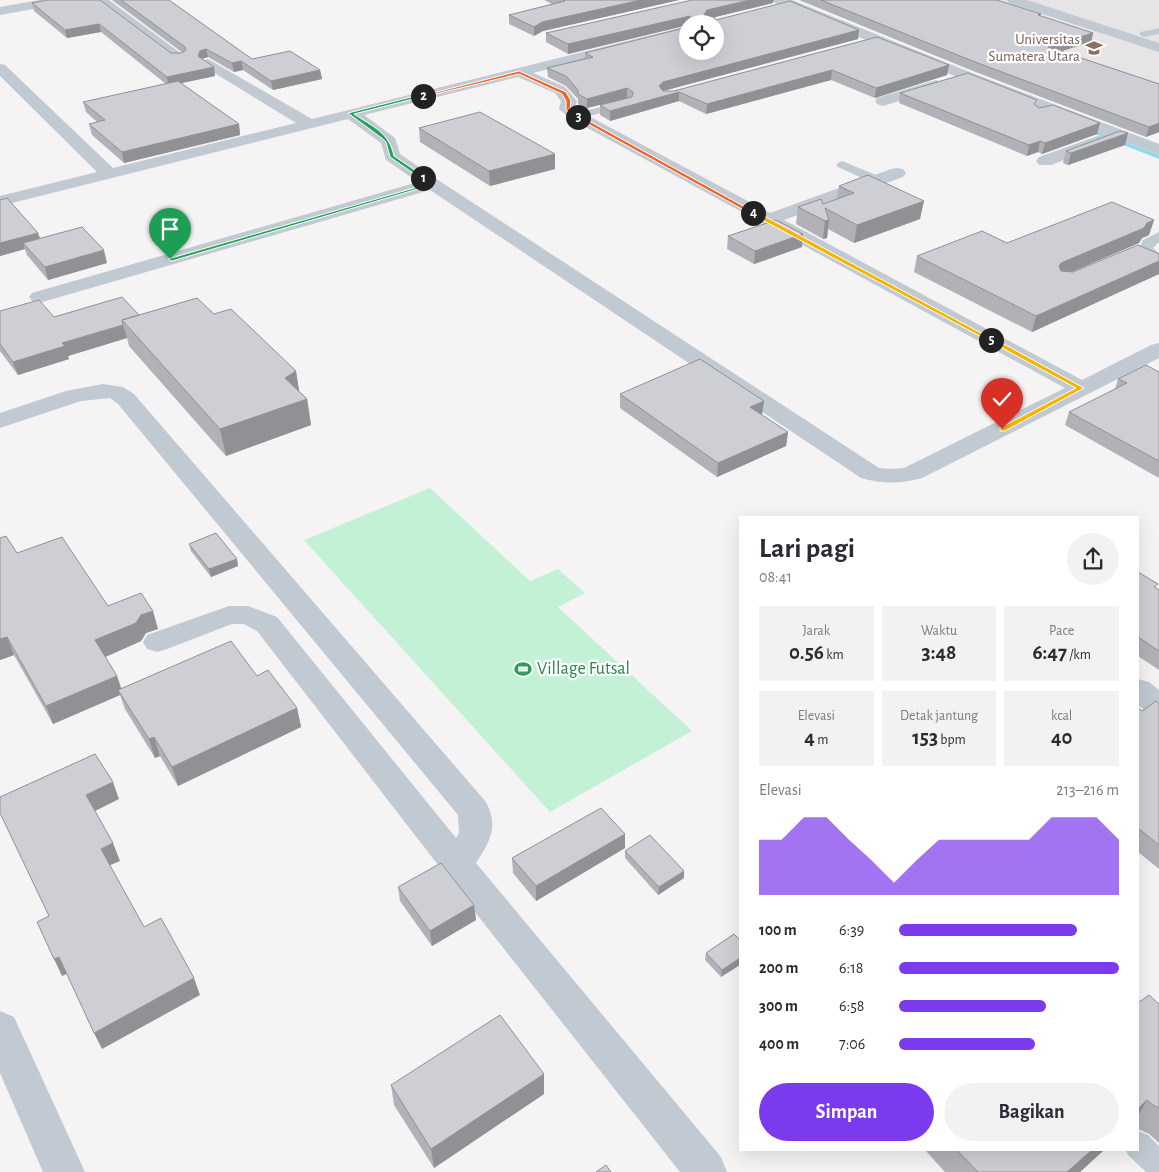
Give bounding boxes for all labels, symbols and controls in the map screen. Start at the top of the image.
map controls [679,15,724,60]
button: locate [679,15,724,60]
place label: Universitas Sumatera Utara [988,32,1080,64]
school or university icon: Universitas Sumatera Utara [1084,38,1104,58]
pin: 2 [410,84,436,108]
text: 2 [420,89,427,103]
pin: 3 [566,104,590,130]
text: 3 [575,110,582,124]
pin: 1 [410,166,436,190]
text: 1 [421,171,426,185]
pin: 4 [740,200,766,226]
text: 4 [750,206,757,220]
pin [149,208,191,259]
icon: arrive [156,215,184,243]
pin: 5 [978,328,1004,352]
text: 5 [988,333,995,347]
pin [981,378,1023,429]
icon: check [988,385,1016,413]
button: share [1067,533,1119,585]
text: Lari pagi [759,535,855,563]
text: 08:41 [759,569,792,585]
text: Jarak [803,624,830,638]
text: Waktu [921,624,957,638]
text: Pace [1049,624,1074,638]
text: 0.56 [789,642,824,663]
text: 3:48 [922,642,956,663]
text: 6:47 [1032,642,1067,663]
text: km [824,648,844,662]
text: /km [1067,648,1091,662]
sports icon: Village Futsal [513,659,533,679]
place label: Village Futsal [537,660,630,678]
text: Elevasi [798,709,835,723]
text: Detak jantung [900,709,978,723]
text: kcal [1051,709,1072,723]
text: 4 [804,727,815,748]
text: 153 [912,727,938,748]
text: 40 [1051,727,1072,748]
text: m [815,733,828,747]
text: bpm [938,733,966,747]
text: Elevasi [759,782,802,798]
text: 213–216 m [1056,782,1119,798]
text: 100 m [759,922,797,938]
text: 6:39 [839,922,864,938]
text: 200 m [759,960,799,976]
text: 6:18 [839,960,863,976]
text: 300 m [759,998,798,1014]
text: 6:58 [839,998,864,1014]
text: 400 m [759,1036,799,1052]
text: 7:06 [839,1036,865,1052]
button: Simpan [759,1083,934,1141]
button: Bagikan [944,1083,1119,1141]

